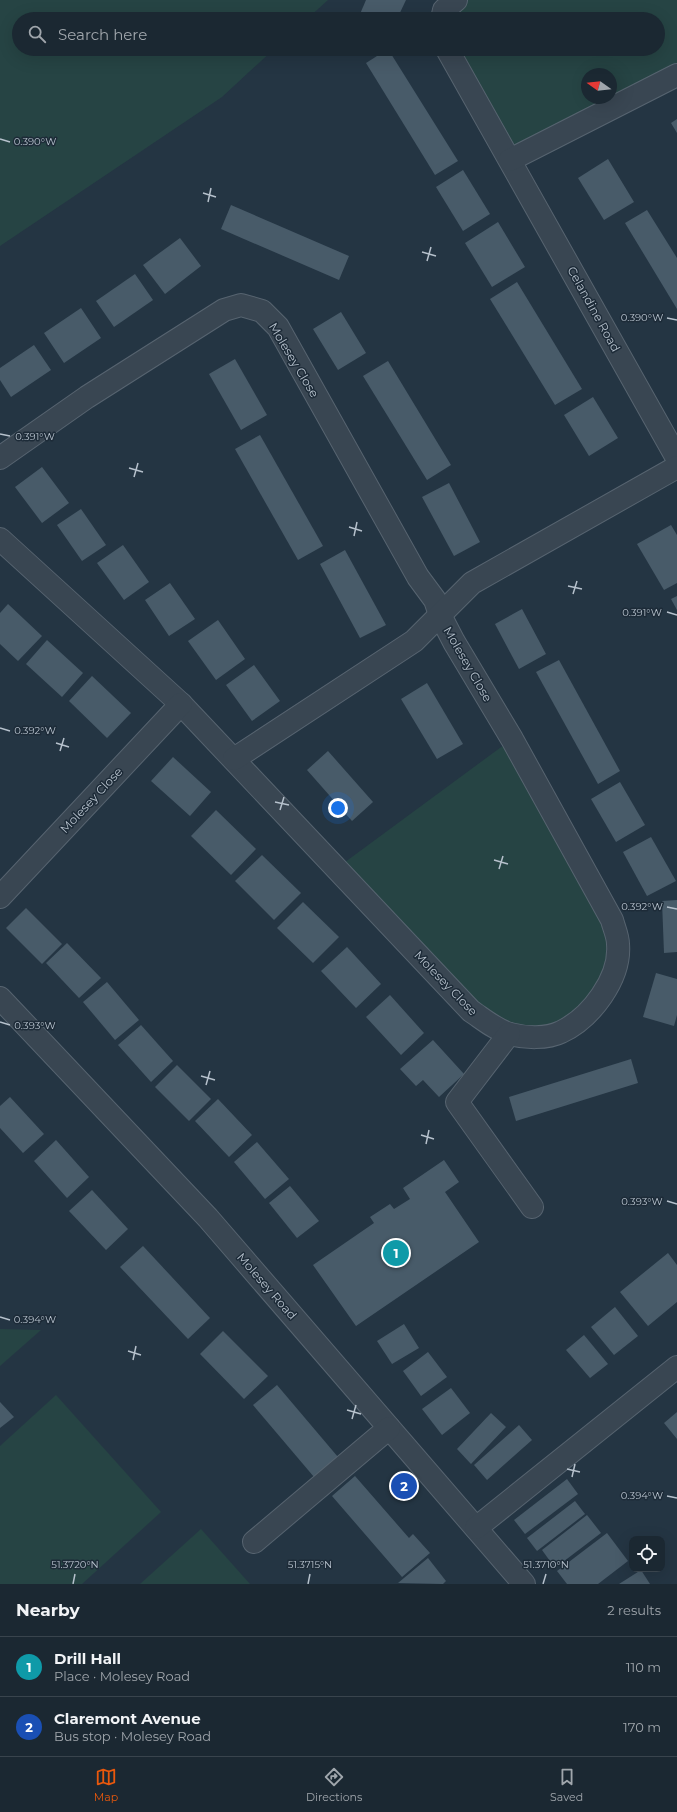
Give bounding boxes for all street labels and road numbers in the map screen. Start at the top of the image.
street label: Celandine Road [564,264,624,354]
street label: Molesey Close [266,320,322,400]
street label: Molesey Close [440,624,496,704]
street label: Molesey Close [57,764,125,836]
street label: Molesey Close [411,947,481,1019]
street label: Molesey Road [234,1250,300,1322]

